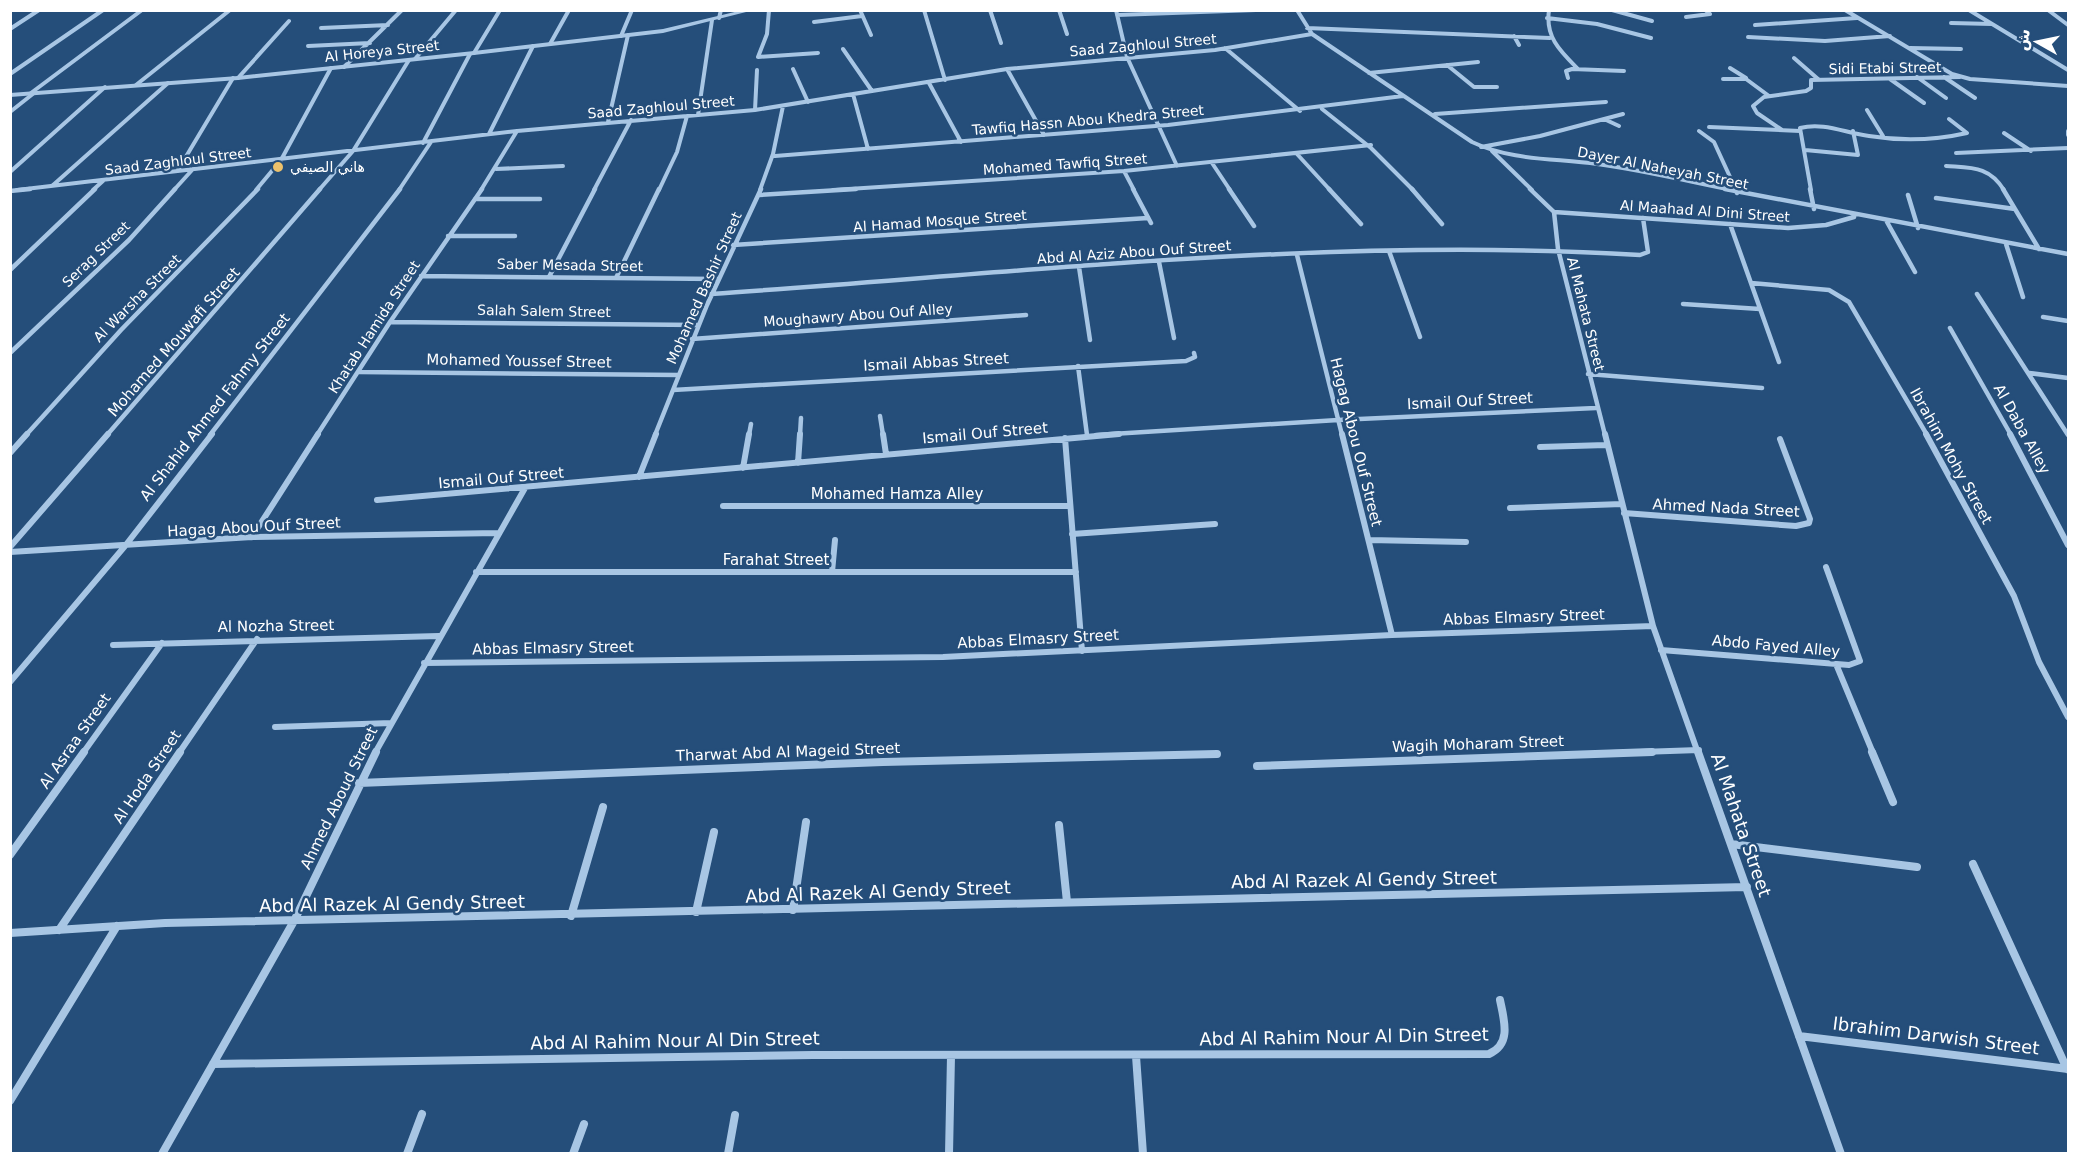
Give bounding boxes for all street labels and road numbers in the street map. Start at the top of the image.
street label: Saad Zaghloul Street [1069,31,1218,59]
street label: Al Horeya Street [324,37,440,65]
street label: Sidi Etabi Street [1829,59,1942,77]
street label: Saad Zaghloul Street [587,93,736,121]
street label: Tawfiq Hassn Abou Khedra Street [970,102,1205,138]
street label: Saad Zaghloul Street [104,144,253,178]
street label: Dayer Al Naheyah Street [1576,144,1750,193]
street label: Mohamed Tawfiq Street [982,150,1148,178]
street label: Al Maahad Al Dini Street [1620,197,1791,225]
street label: Al Hamad Mosque Street [853,207,1028,235]
street label: Mohamed Bashir Street [663,209,745,366]
street label: Serag Street [59,217,133,290]
street label: Abd Al Aziz Abou Ouf Street [1036,237,1232,267]
street label: Al Warsha Street [90,251,184,345]
street label: Al Mahata Street [1564,255,1608,373]
street label: Saber Mesada Street [497,256,644,274]
street label: Khatab Hamida Street [325,257,423,396]
street label: Mohamed Mouwafi Street [104,264,244,420]
street label: Moughawry Abou Ouf Alley [763,300,953,330]
street label: Salah Salem Street [477,302,612,320]
street label: Al Shahid Ahmed Fahmy Street [136,310,294,504]
street label: Ismail Abbas Street [863,349,1009,375]
street label: Mohamed Youssef Street [426,350,612,372]
street label: Hagag Abou Ouf Street [1326,356,1386,529]
street label: Al Daba Alley [1990,381,2054,477]
street label: Ibrahim Mohy Street [1906,385,1996,527]
street label: Ismail Ouf Street [1407,389,1534,413]
street label: Ismail Ouf Street [921,419,1049,447]
street label: Ismail Ouf Street [437,464,565,492]
street label: Mohamed Hamza Alley [811,485,983,503]
street label: Ahmed Nada Street [1652,495,1800,521]
street label: Hagag Abou Ouf Street [167,513,341,541]
street label: Farahat Street [723,551,829,569]
street label: Abbas Elmasry Street [1443,605,1605,629]
street label: Al Nozha Street [218,616,335,636]
street label: Abbas Elmasry Street [957,626,1119,652]
street label: Abdo Fayed Alley [1711,631,1841,661]
street label: Abbas Elmasry Street [472,638,634,658]
street label: Al Asraa Street [35,690,115,792]
street label: Ahmed Aboud Street [297,724,381,872]
street label: Al Hoda Street [109,727,185,827]
street label: Wagih Moharam Street [1392,732,1564,756]
street label: Tharwat Abd Al Mageid Street [675,739,901,765]
street label: Al Mahata Street [1707,750,1776,899]
street label: Abd Al Razek Al Gendy Street [1231,867,1497,892]
street label: Abd Al Razek Al Gendy Street [745,876,1011,907]
street label: Abd Al Razek Al Gendy Street [259,891,525,916]
street label: Ibrahim Darwish Street [1832,1012,2041,1059]
street label: Abd Al Rahim Nour Al Din Street [1199,1023,1489,1050]
street label: Abd Al Rahim Nour Al Din Street [530,1027,820,1054]

